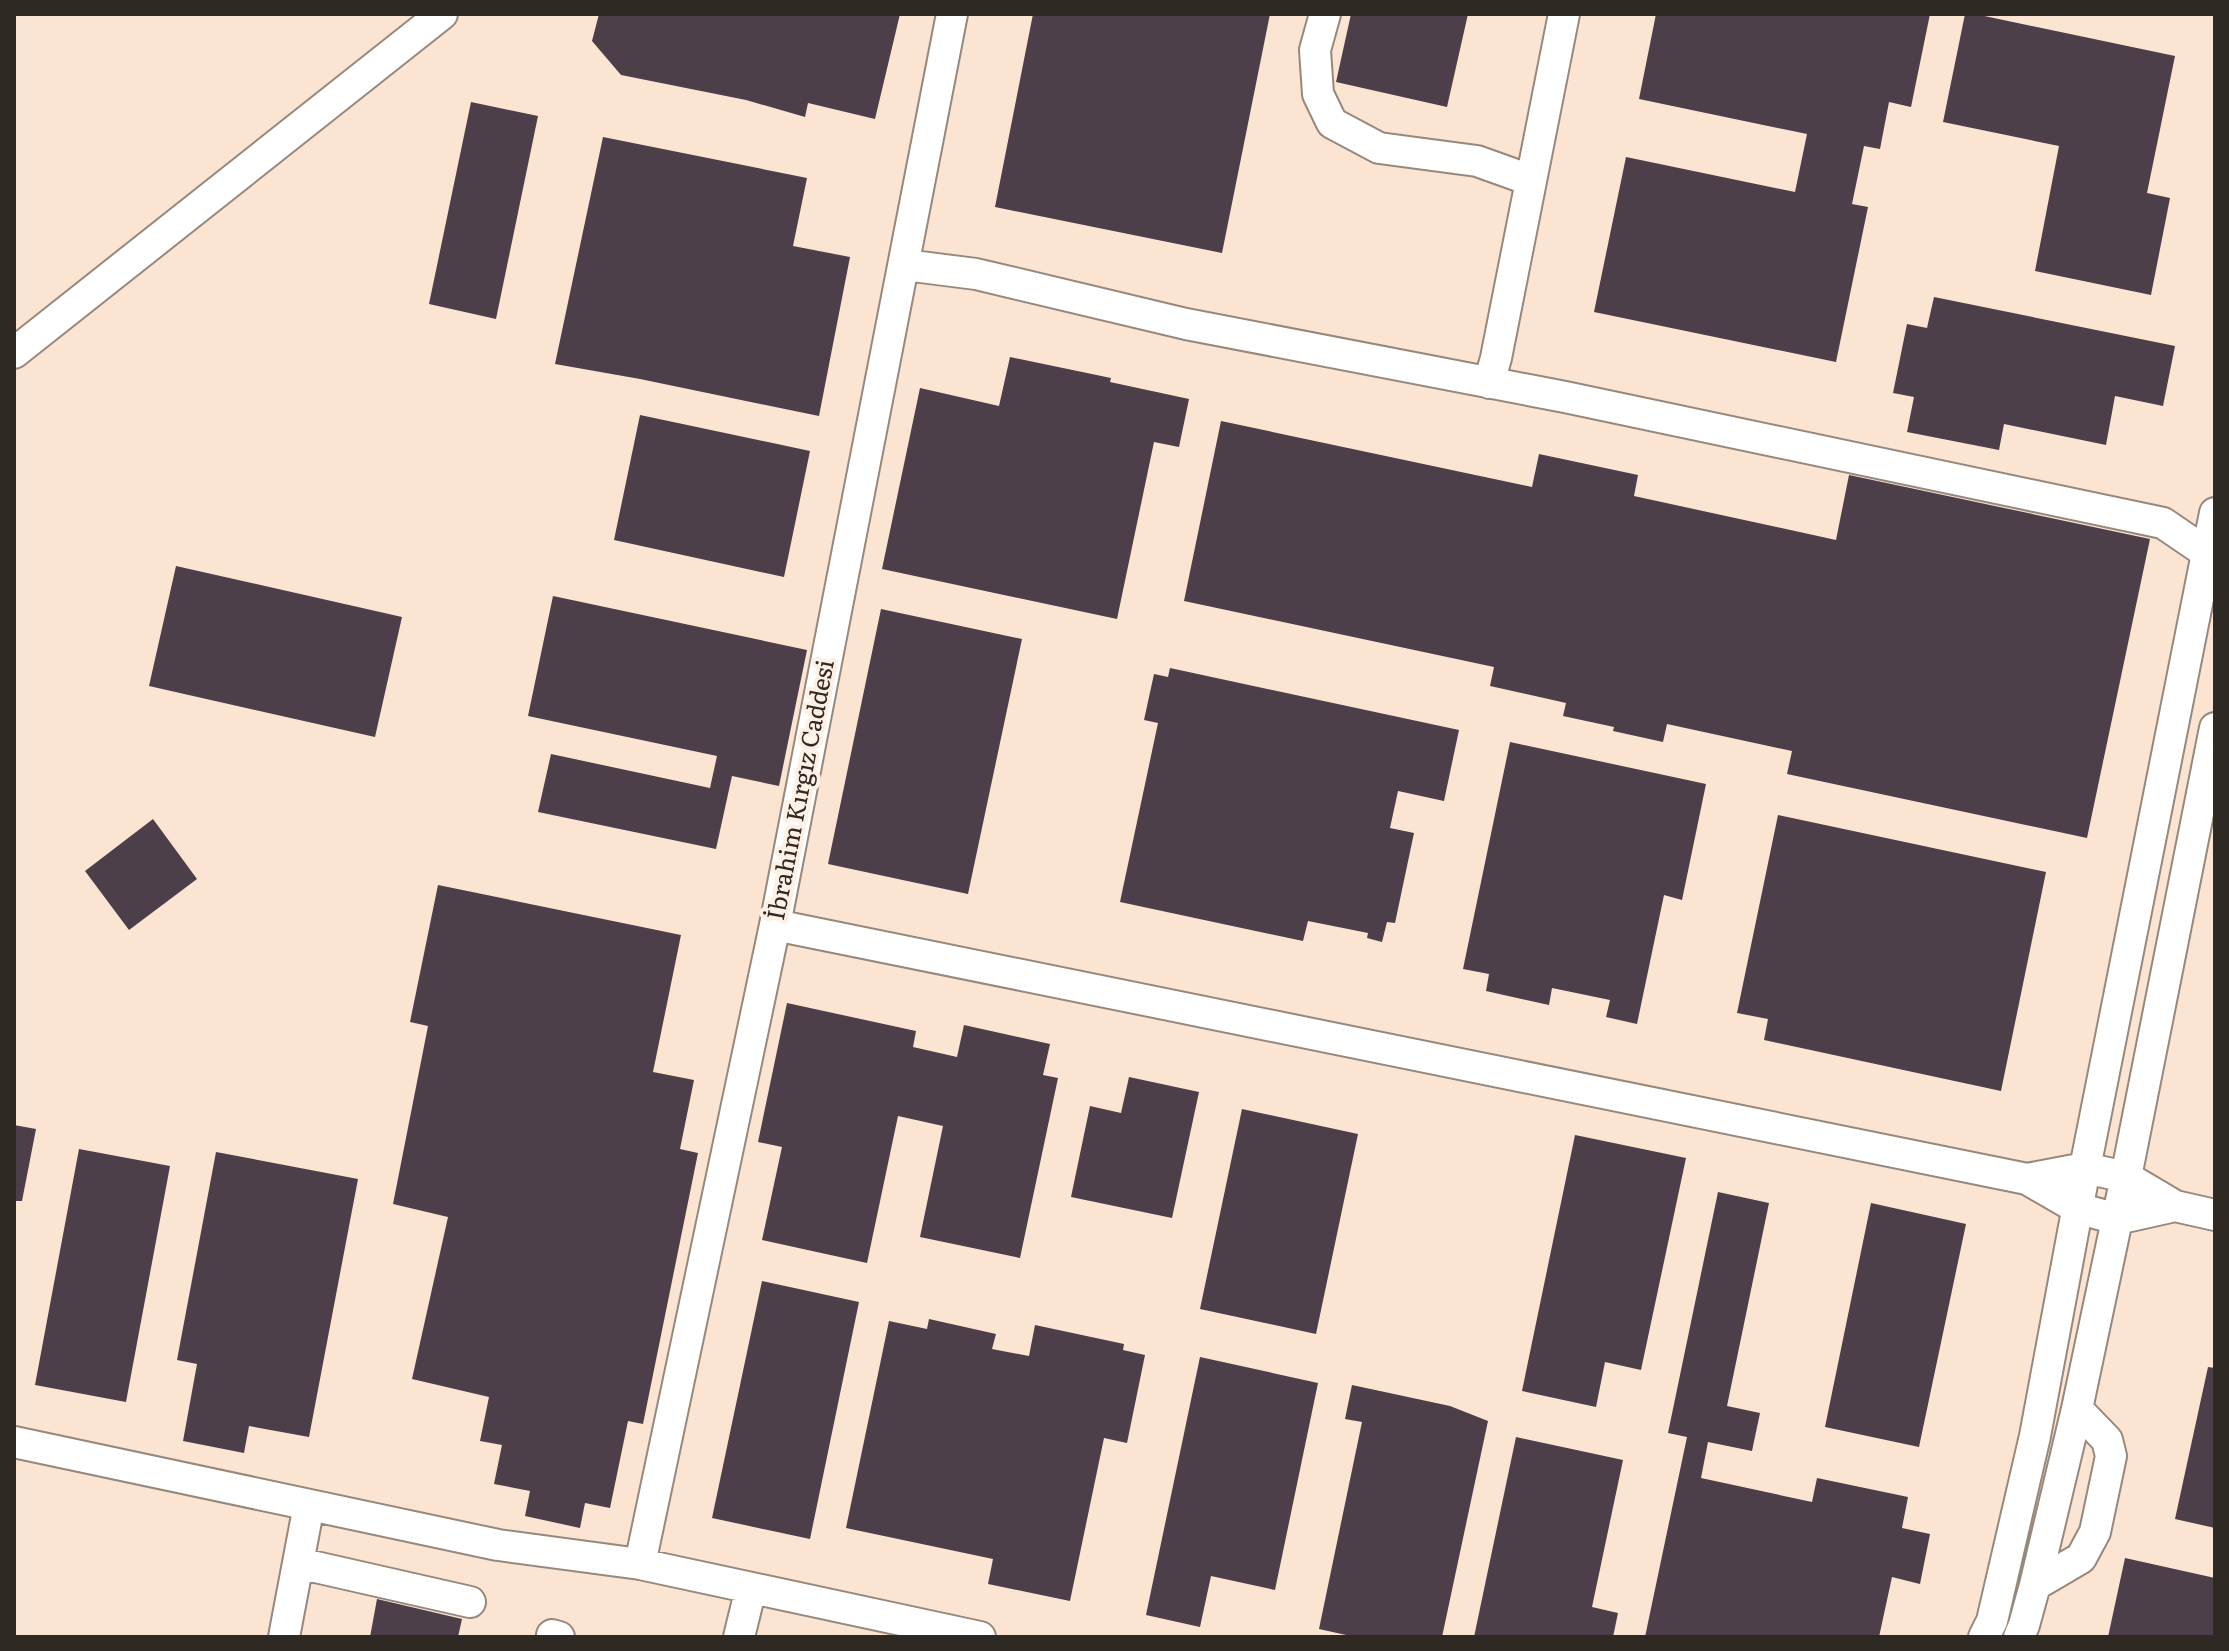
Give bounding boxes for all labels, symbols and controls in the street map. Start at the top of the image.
street label: İbrahim Kırgız Caddesi [756,656,841,923]

